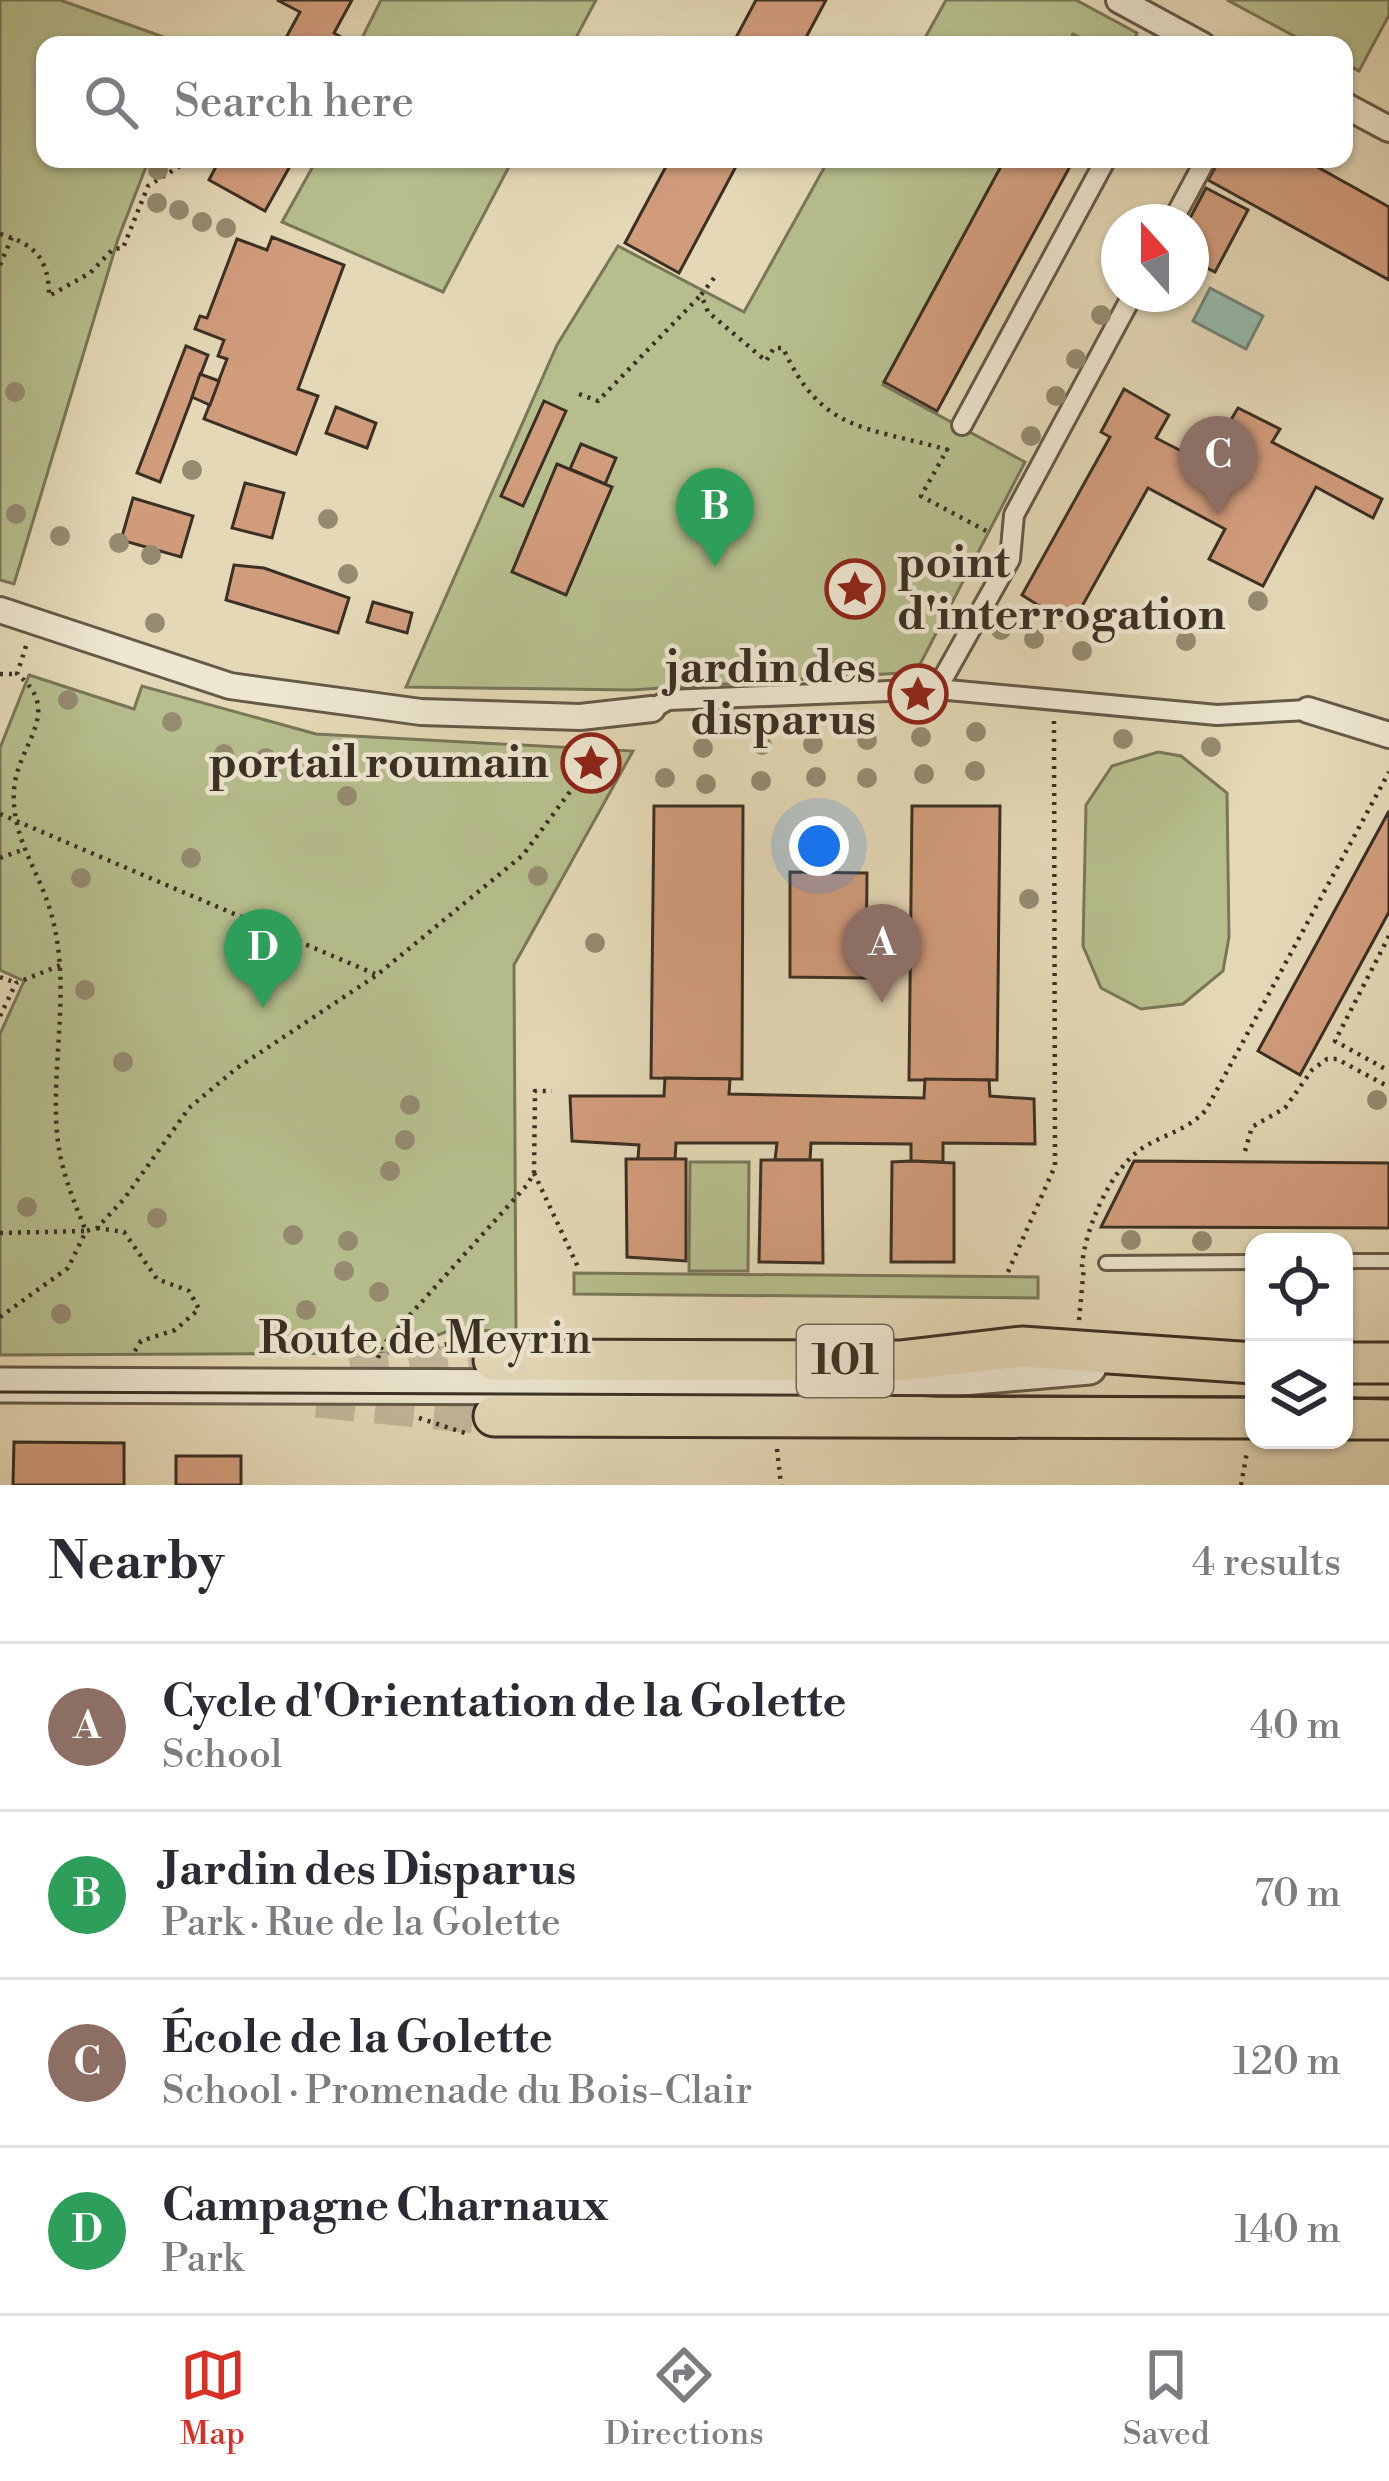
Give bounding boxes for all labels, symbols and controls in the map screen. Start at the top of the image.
search box [36,36,1353,168]
icon: search [78,69,144,135]
text: Search here [174,74,414,131]
north arrow [1101,204,1209,312]
pin: C [1179,416,1257,515]
pin: B [676,468,754,567]
place label: point d'interrogation [897,535,1226,644]
place icon: point d'interrogation [824,558,886,620]
place label: jardin des disparus [661,640,876,749]
place icon: jardin des disparus [887,663,949,725]
place icon: portail roumain [560,732,622,794]
place label: portail roumain [208,735,549,792]
your location [789,816,849,876]
pin: A [843,904,921,1003]
pin: D [224,909,302,1008]
map controls [1245,1233,1353,1449]
button: locate [1245,1233,1353,1341]
street label: Route de Meyrin [258,1311,592,1368]
road number: 101 [797,1325,893,1397]
button: layers [1245,1341,1353,1449]
text: Nearby [48,1531,224,1595]
text: 4 results [1192,1539,1341,1588]
text: Cycle d'Orientation de la Golette [162,1674,847,1731]
text: A [73,1702,101,1751]
text: 40 m [1250,1702,1341,1751]
text: School [162,1731,282,1780]
text: Jardin des Disparus [162,1842,576,1899]
text: B [72,1870,102,1919]
text: 70 m [1254,1870,1341,1919]
text: Park · Rue de la Golette [162,1899,561,1948]
text: École de la Golette [162,2010,553,2067]
text: C [73,2038,101,2087]
text: 120 m [1233,2038,1341,2087]
text: School · Promenade du Bois-Clair [162,2067,752,2116]
text: Campagne Charnaux [162,2178,609,2235]
text: D [71,2206,103,2255]
text: 140 m [1234,2206,1341,2255]
text: Park [162,2235,243,2284]
tab: Map [180,2342,246,2455]
tab: Directions [605,2342,764,2455]
tab: Saved [1123,2342,1209,2455]

